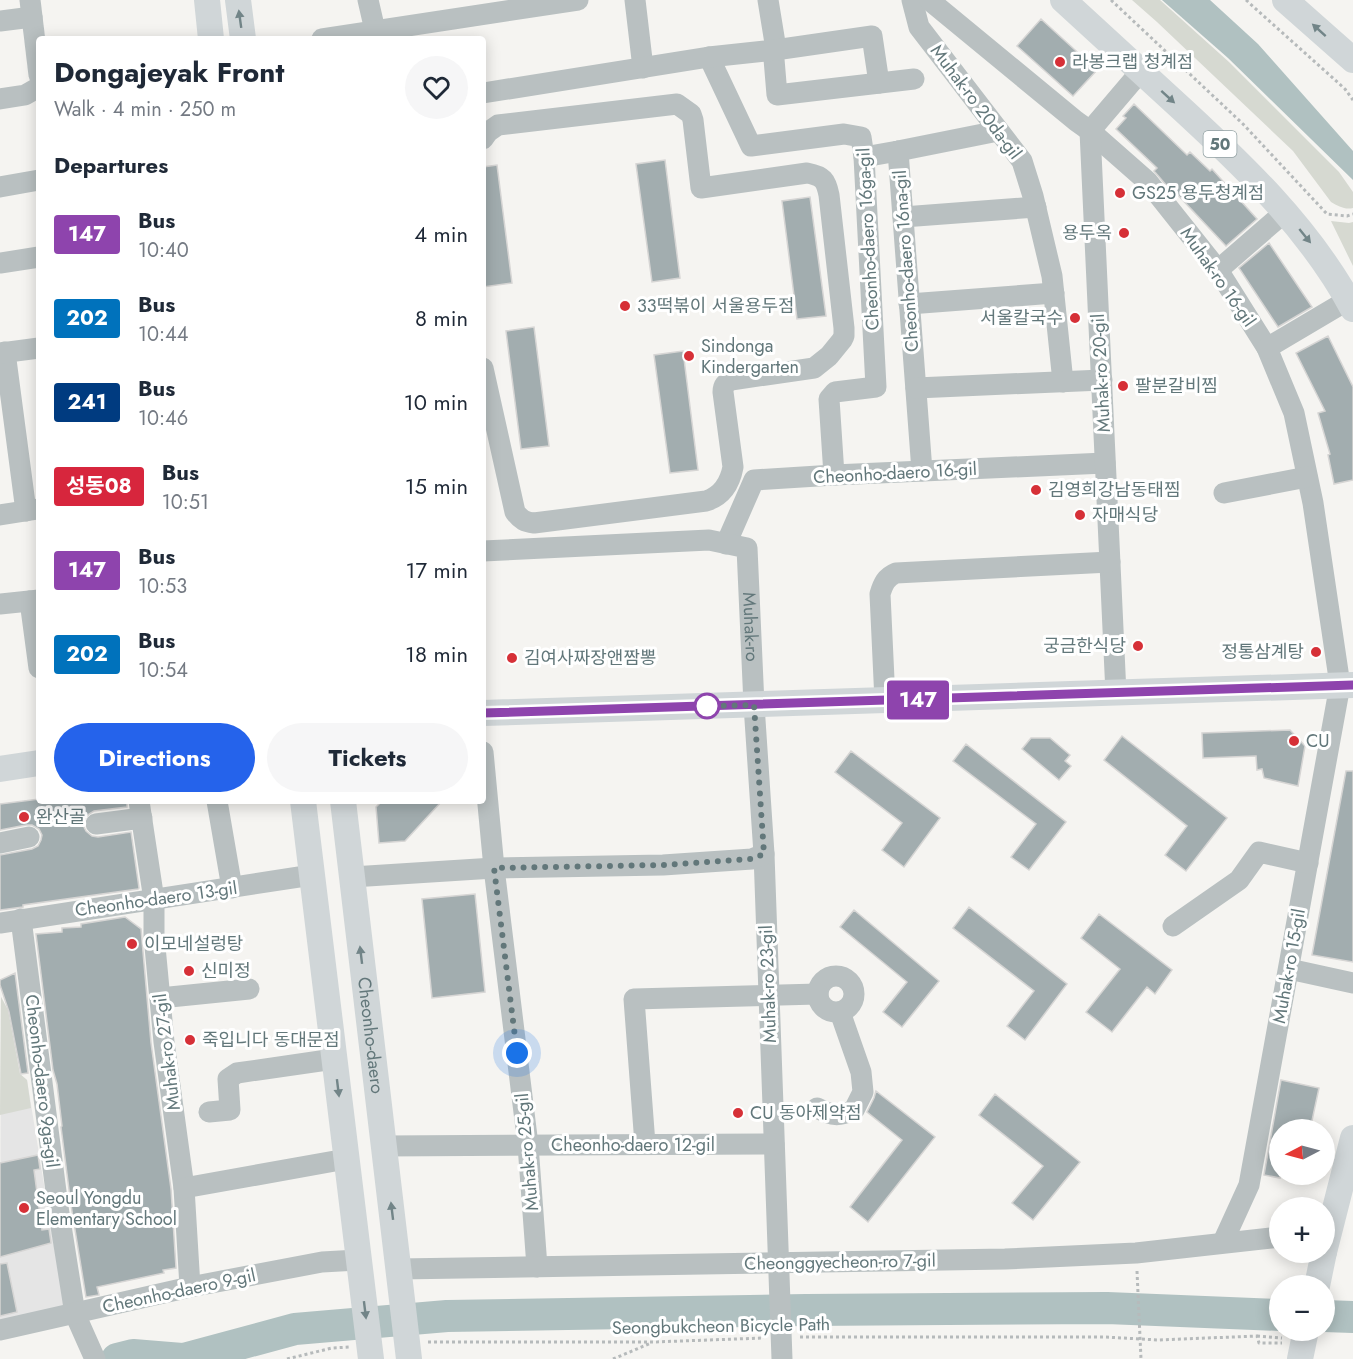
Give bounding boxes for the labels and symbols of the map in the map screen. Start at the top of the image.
one-way arrow [236,10,245,29]
one-way arrow [1312,24,1327,37]
street label: Muhak-ro 20da-gil [924,39,1028,165]
place label: 라봉크랩 청계점 [1072,49,1193,75]
marker: 라봉크랩 청계점 [1053,55,1067,69]
one-way arrow [1161,89,1175,103]
road number: 50 [1204,131,1236,157]
street label: Cheonho-daero 16ga-gil [850,147,886,331]
street label: Cheonho-daero 16na-gil [887,169,925,353]
place label: GS25 용두청계점 [1132,180,1264,206]
marker: GS25 용두청계점 [1113,186,1127,200]
place label: 용두옥 [1062,220,1112,246]
street label: Muhak-ro 16-gil [1174,222,1262,332]
marker: 용두옥 [1117,226,1131,240]
one-way arrow [1298,228,1310,243]
place label: 33떡볶이 서울용두점 [637,293,795,319]
marker: 33떡볶이 서울용두점 [618,299,632,313]
place label: 서울칼국수 [980,305,1063,331]
marker: 서울칼국수 [1068,311,1082,325]
street label: Muhak-ro 20-gil [1085,313,1117,433]
place label: Sindonga Kindergarten [701,333,799,380]
marker: Sindonga Kindergarten [682,349,696,363]
place label: 팔분갈비찜 [1135,373,1218,399]
marker: 팔분갈비찜 [1116,379,1130,393]
street label: Cheonho-daero 16-gil [812,456,978,490]
place label: 김영희강남동태찜 [1048,477,1180,503]
marker: 김영희강남동태찜 [1029,483,1043,497]
place label: 자매식당 [1092,502,1158,528]
marker: 자매식당 [1073,508,1087,522]
street label: Muhak-ro [736,591,765,662]
place label: 궁금한식당 [1043,633,1126,659]
marker: 궁금한식당 [1131,639,1145,653]
place label: 정통삼계탕 [1221,639,1304,665]
place label: 김여사짜장앤짬뽕 [524,645,656,671]
marker: 정통삼계탕 [1309,645,1323,659]
marker: 김여사짜장앤짬뽕 [505,651,519,665]
line badge: 147 [884,680,952,720]
unlabelled marker [694,693,720,719]
place label: CU [1306,728,1330,754]
marker: CU [1287,734,1301,748]
place label: 완산골 [36,804,86,830]
marker: 완산골 [17,810,31,824]
street label: Cheonho-daero 13-gil [73,875,239,923]
street label: Muhak-ro 15-gil [1266,907,1312,1025]
street label: Muhak-ro 23-gil [753,925,783,1043]
place label: 이모네설렁탕 [144,931,243,957]
marker: 이모네설렁탕 [125,937,139,951]
one-way arrow [356,945,366,964]
place label: 신미정 [201,958,251,984]
marker: 신미정 [182,964,196,978]
street label: Cheonho-daero [351,976,391,1095]
street label: Muhak-ro 27-gil [147,992,187,1112]
street label: Cheonho-daero 9ga-gil [18,993,66,1169]
place label: 죽입니다 동대문점 [202,1027,340,1053]
marker: 죽입니다 동대문점 [183,1033,197,1047]
your location [502,1038,532,1068]
one-way arrow [333,1079,342,1098]
street label: Muhak-ro 25-gil [509,1092,545,1212]
place label: CU 동아제약점 [750,1100,862,1126]
marker: CU 동아제약점 [731,1106,745,1120]
north arrow [1269,1119,1335,1185]
street label: Cheonho-daero 12-gil [551,1132,715,1158]
place label: Seoul Yongdu Elementary School [36,1185,177,1232]
marker: Seoul Yongdu Elementary School [17,1201,31,1215]
one-way arrow [387,1201,396,1220]
street label: Cheonggyecheon-ro 7-gil [744,1247,936,1277]
street label: Cheonho-daero 9-gil [100,1262,258,1320]
one-way arrow [360,1300,369,1319]
street label: Seongbukcheon Bicycle Path [612,1311,830,1341]

